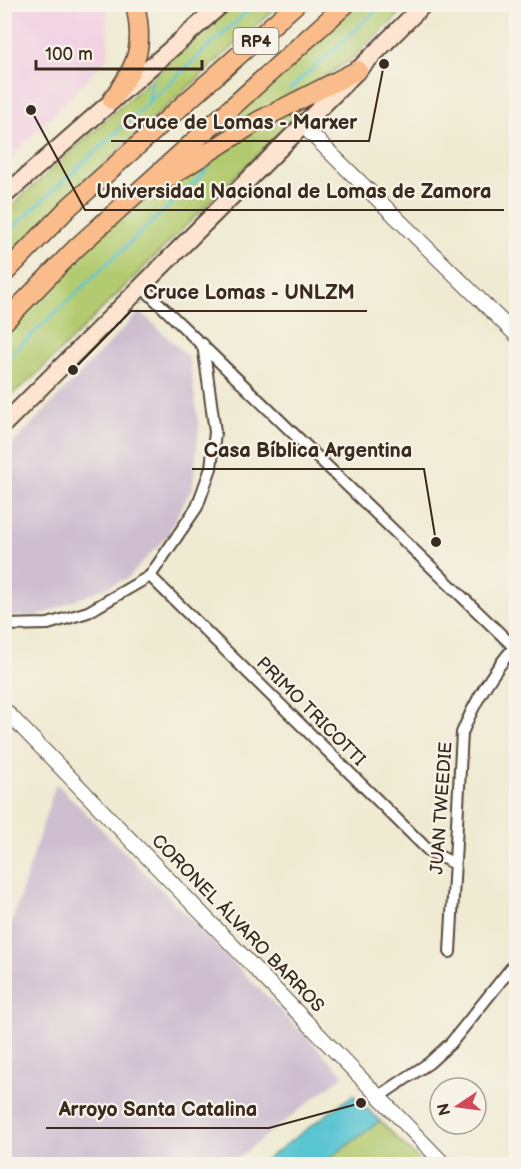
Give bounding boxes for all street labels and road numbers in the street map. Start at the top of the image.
road number: RP4 [234,28,278,54]
street label: PRIMO TRICOTTI [252,653,369,770]
street label: JUAN TWEEDIE [426,741,457,875]
street label: CORONEL ÁLVARO BARROS [147,829,330,1017]

